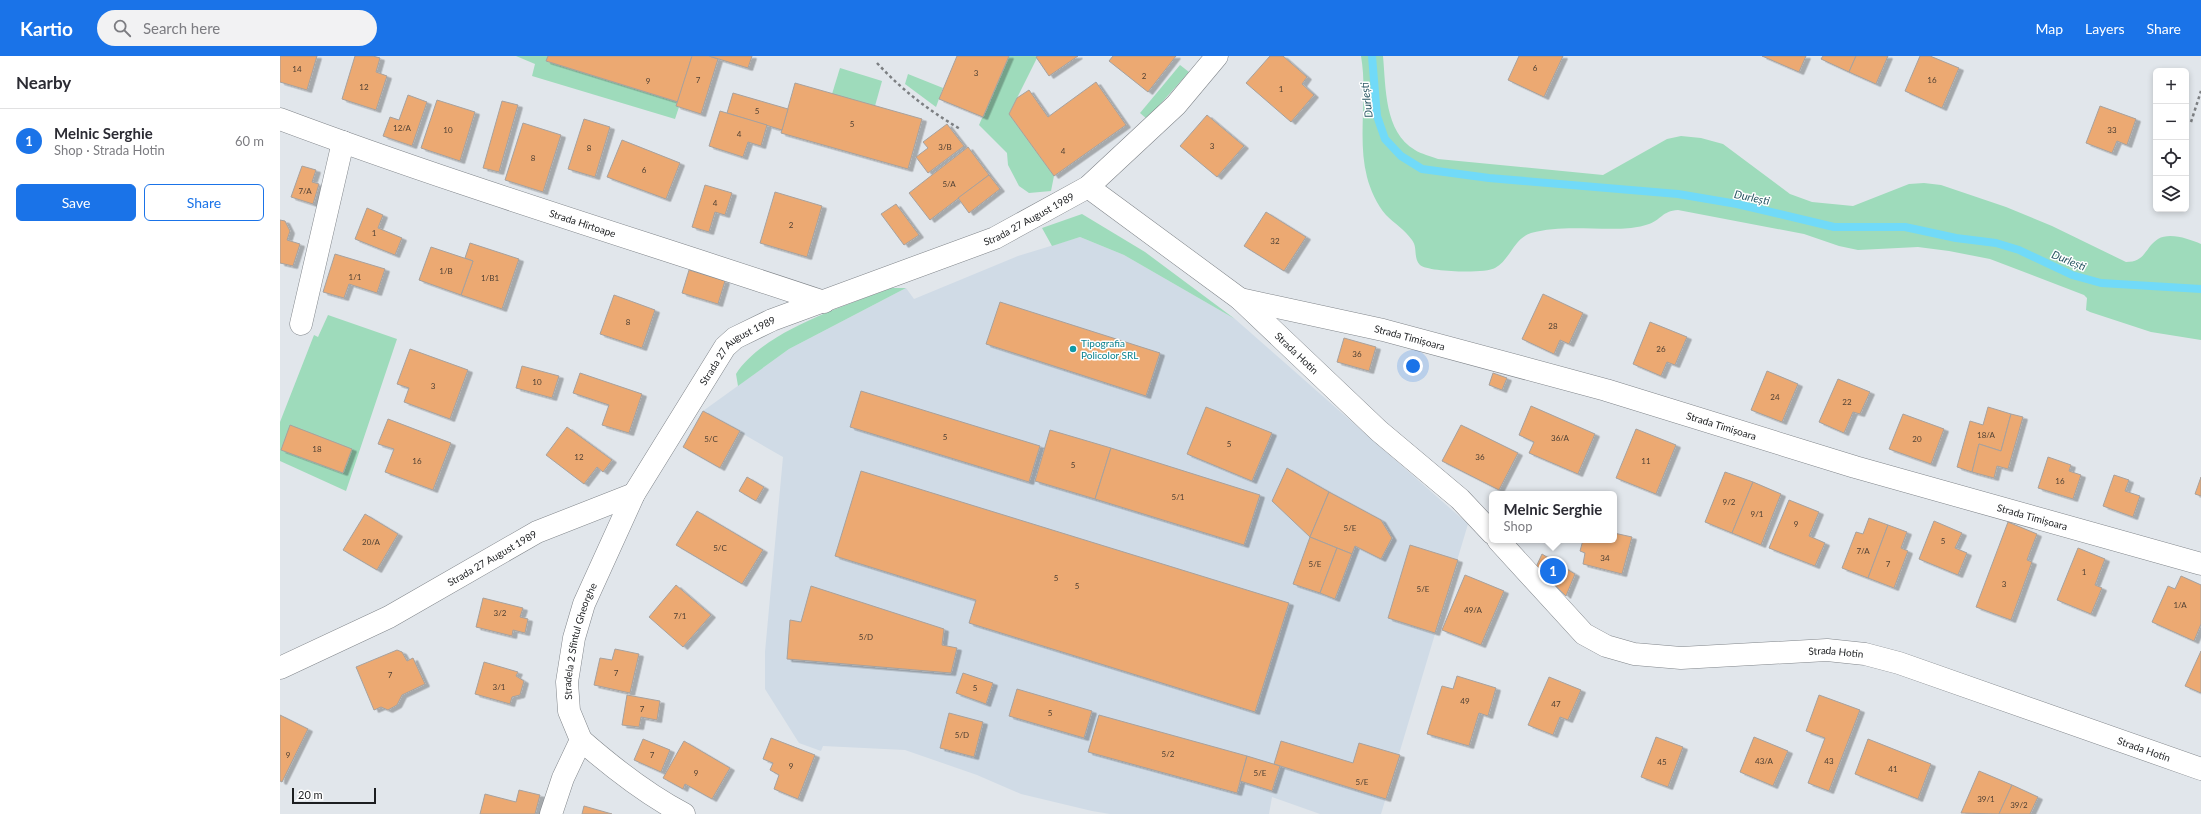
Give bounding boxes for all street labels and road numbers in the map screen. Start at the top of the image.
street label: Strada 27 August 1989 [982,190,1076,248]
street label: Strada Hîrtoape [548,207,617,239]
street label: Strada 27 August 1989 [697,313,777,387]
street label: Strada Timișoara [1373,322,1446,352]
street label: Strada Hotin [1273,329,1321,376]
street label: Strada Timișoara [1685,409,1758,442]
street label: Strada Timișoara [1996,501,2069,532]
street label: Strada 27 August 1989 [445,527,539,588]
street label: Stradela 2 Sfîntul Gheorghe [561,581,599,700]
street label: Strada Hotin [1808,644,1864,660]
street label: Strada Hotin [2116,734,2172,764]

